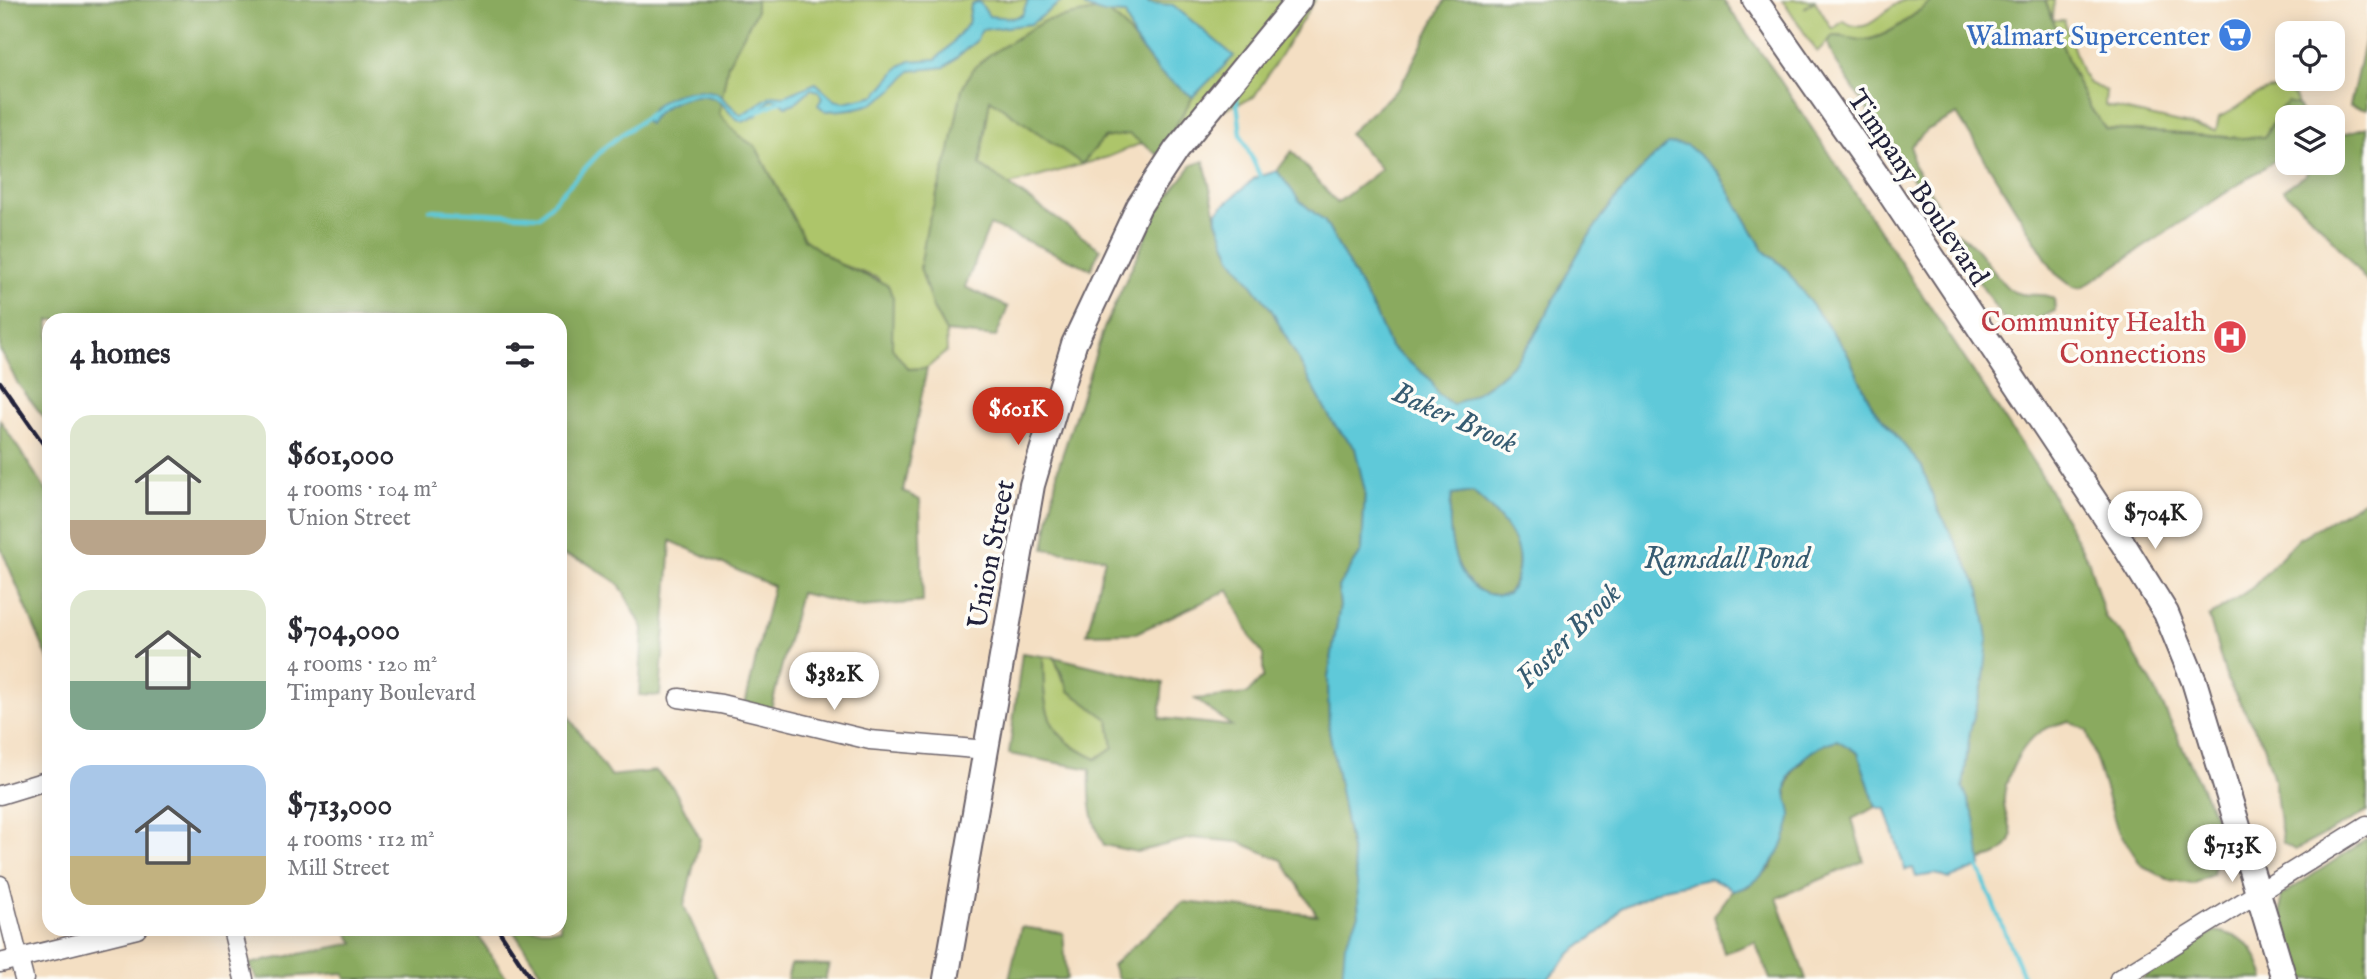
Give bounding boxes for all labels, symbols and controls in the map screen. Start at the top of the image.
supermarket icon: Walmart Supercenter [2216,16,2254,54]
place label: Walmart Supercenter [1966,20,2210,55]
map controls [2275,21,2345,175]
button: locate [2275,21,2345,91]
street label: Timpany Boulevard [1838,83,1996,293]
button: layers [2275,105,2345,175]
place label: Community Health Connections [1981,306,2206,373]
hospital icon: Community Health Connections [2211,318,2249,356]
text: 4 homes [70,336,171,374]
icon: filters [501,336,539,374]
water label: Baker Brook [1386,374,1523,463]
pin: $601K [969,388,1067,447]
text: $601K [989,395,1047,424]
text: $601,000 [287,437,394,475]
icon: home [126,443,210,527]
text: 4 rooms · 104 m² [287,475,438,504]
street label: Union Street [961,477,1024,632]
pin: $704K [2106,491,2204,551]
text: $704K [2124,499,2186,528]
text: Union Street [287,504,411,533]
water label: Ramsdall Pond [1644,541,1812,579]
water label: Foster Brook [1508,575,1630,697]
text: $704,000 [287,612,400,650]
icon: home [126,618,210,702]
text: 4 rooms · 120 m² [287,650,437,679]
pin: $382K [785,652,883,712]
text: $382K [805,660,863,689]
text: Timpany Boulevard [287,679,475,708]
text: $713,000 [287,787,392,825]
icon: home [126,793,210,877]
pin: $713K [2183,824,2281,884]
text: 4 rooms · 112 m² [287,825,435,854]
text: $713K [2203,832,2261,861]
text: Mill Street [287,854,390,883]

